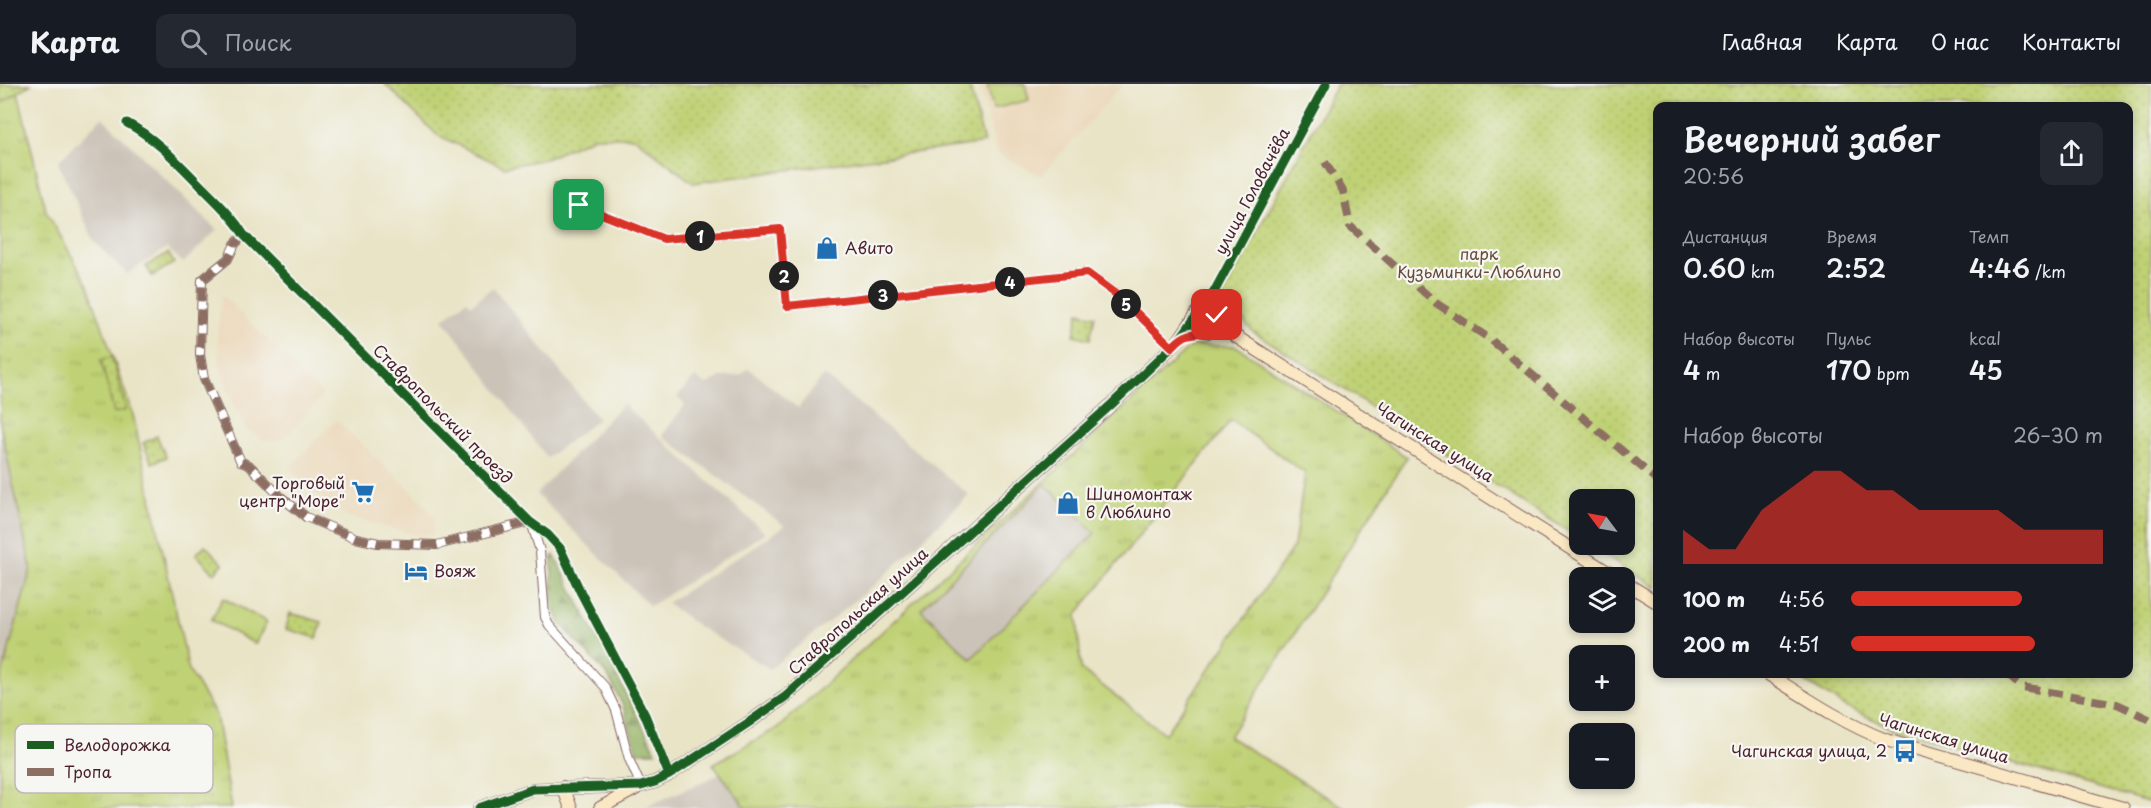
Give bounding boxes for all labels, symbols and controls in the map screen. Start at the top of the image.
search box [156,14,576,68]
text: Карта [30,20,120,63]
icon: search [177,25,210,58]
text: Поиск [225,25,292,58]
text: Главная [1722,25,1803,57]
text: Карта [1836,25,1898,57]
text: О нас [1931,25,1989,57]
text: Контакты [2022,25,2121,57]
text: Вечерний забег [1683,113,1940,163]
button: share [2040,122,2103,185]
street label: улица Головачёва [1207,123,1295,258]
text: 20:56 [1683,161,1744,191]
pin [553,179,604,230]
icon: arrive [562,188,595,221]
pin: 1 [685,221,715,251]
text: 1 [696,224,704,248]
text: Дистанция [1683,224,1768,248]
text: Время [1826,224,1877,248]
text: Темп [1969,224,2009,248]
shop icon: Авито [814,235,840,261]
place label: Авито [845,235,893,259]
park label: парк Кузьминки-Люблино [1397,241,1561,283]
text: 0.60 [1683,248,1746,287]
text: 2:52 [1826,248,1886,287]
text: 4:46 [1969,248,2030,287]
text: km [1746,259,1775,283]
text: /km [2030,259,2066,283]
pin: 2 [769,261,799,291]
text: 2 [778,264,790,288]
pin: 4 [995,267,1025,297]
text: 4 [1005,270,1015,294]
pin: 3 [868,280,898,310]
text: 3 [878,283,888,307]
pin: 5 [1111,289,1141,319]
pin [1191,289,1242,340]
text: 5 [1121,292,1131,316]
icon: check [1200,298,1233,331]
text: Набор высоты [1683,326,1795,350]
text: Пульс [1826,326,1871,350]
text: kcal [1969,326,2001,350]
street label: Ставропольский проезд [368,338,519,489]
text: 4 [1683,350,1701,389]
text: 170 [1826,350,1871,389]
text: 45 [1969,350,2003,389]
text: m [1701,361,1720,385]
text: bpm [1871,361,1910,385]
street label: Чагинская улица [1372,395,1499,487]
text: Набор высоты [1683,420,1823,450]
text: 26–30 m [2013,420,2103,450]
place label: Торговый центр "Море" [239,470,345,512]
supermarket icon: Торговый центр "Море" [350,479,376,505]
place label: Шиномонтаж в Люблино [1086,481,1192,523]
north arrow [1569,489,1635,555]
map controls [1569,489,1635,789]
shop icon: Шиномонтаж в Люблино [1055,490,1081,516]
street label: Ставропольская улица [782,541,933,680]
hotel icon: Вояж [403,558,429,584]
place label: Вояж [434,558,477,582]
button: layers [1569,567,1635,633]
text: 100 m [1683,584,1745,614]
text: 4:56 [1779,584,1825,614]
text: 200 m [1683,629,1750,659]
text: 4:51 [1779,629,1819,659]
button: + [1569,645,1635,711]
street label: Чагинская улица [1876,706,2012,768]
button: − [1569,723,1635,789]
legend [15,724,213,793]
text: Велодорожка [64,732,171,756]
place label: Чагинская улица, 2 [1731,738,1887,762]
bus stop icon: Чагинская улица, 2 [1892,738,1918,764]
text: Тропа [64,759,112,783]

